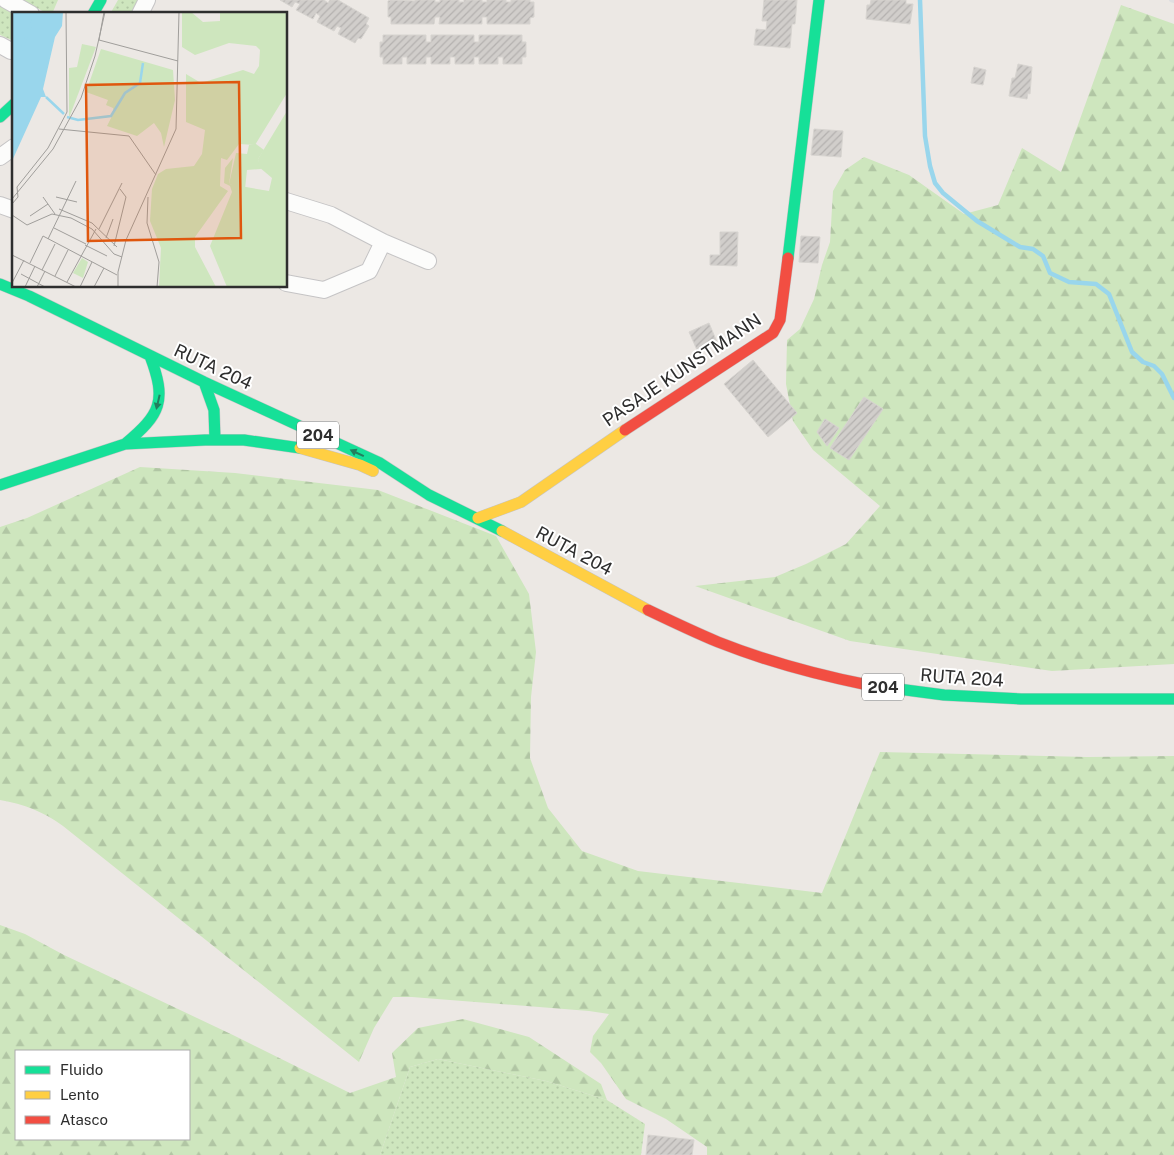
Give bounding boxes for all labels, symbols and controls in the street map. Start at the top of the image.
inset map [12,12,288,288]
street label: PASAJE KUNSTMANN [599,309,765,430]
street label: RUTA 204 [171,339,256,394]
one-way arrow [154,395,162,410]
road number: 204 [297,422,339,448]
one-way arrow [350,448,364,456]
street label: RUTA 204 [532,522,616,579]
street label: RUTA 204 [920,664,1005,691]
road number: 204 [862,674,904,700]
legend [15,1050,190,1140]
text: Fluido [60,1061,103,1078]
text: Lento [60,1086,99,1103]
text: Atasco [60,1111,108,1128]

